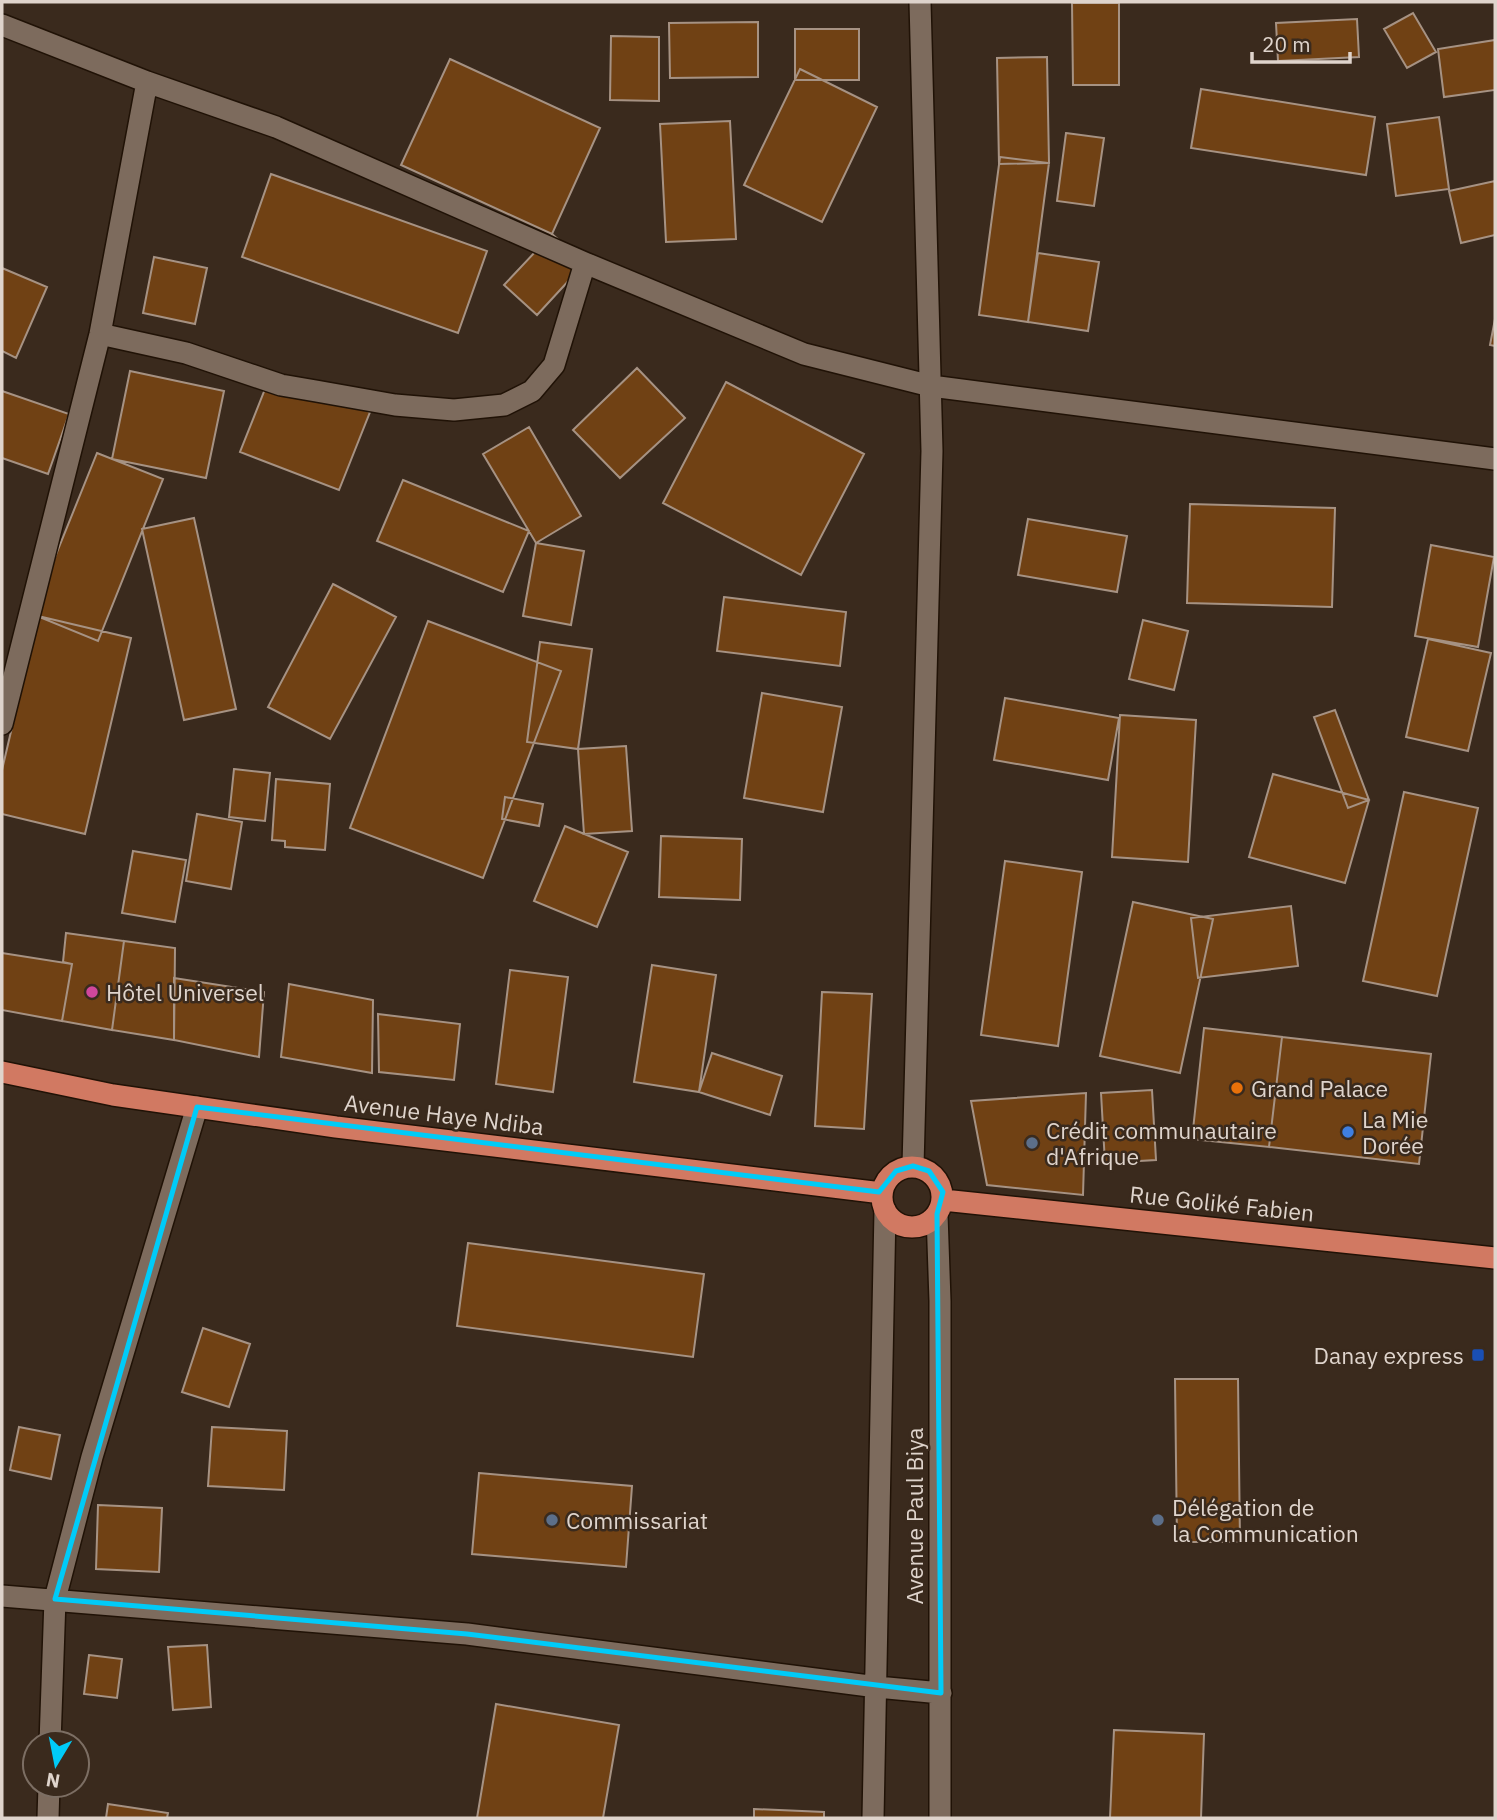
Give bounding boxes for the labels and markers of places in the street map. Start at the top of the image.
place label: Hôtel Universel [106,977,264,1007]
marker: Hôtel Universel [84,984,100,1000]
place label: Grand Palace [1251,1073,1388,1103]
marker: Grand Palace [1229,1080,1245,1096]
place label: La Mie Dorée [1362,1104,1428,1160]
place label: Crédit communautaire d'Afrique [1046,1115,1277,1171]
marker: La Mie Dorée [1340,1124,1356,1140]
marker: Crédit communautaire d'Afrique [1024,1135,1040,1151]
place label: Danay express [1314,1340,1464,1370]
marker: Danay express [1470,1347,1486,1363]
place label: Délégation de la Communication [1172,1492,1359,1548]
place label: Commissariat [566,1505,708,1535]
marker: Commissariat [544,1512,560,1528]
marker: Délégation de la Communication [1150,1512,1166,1528]

